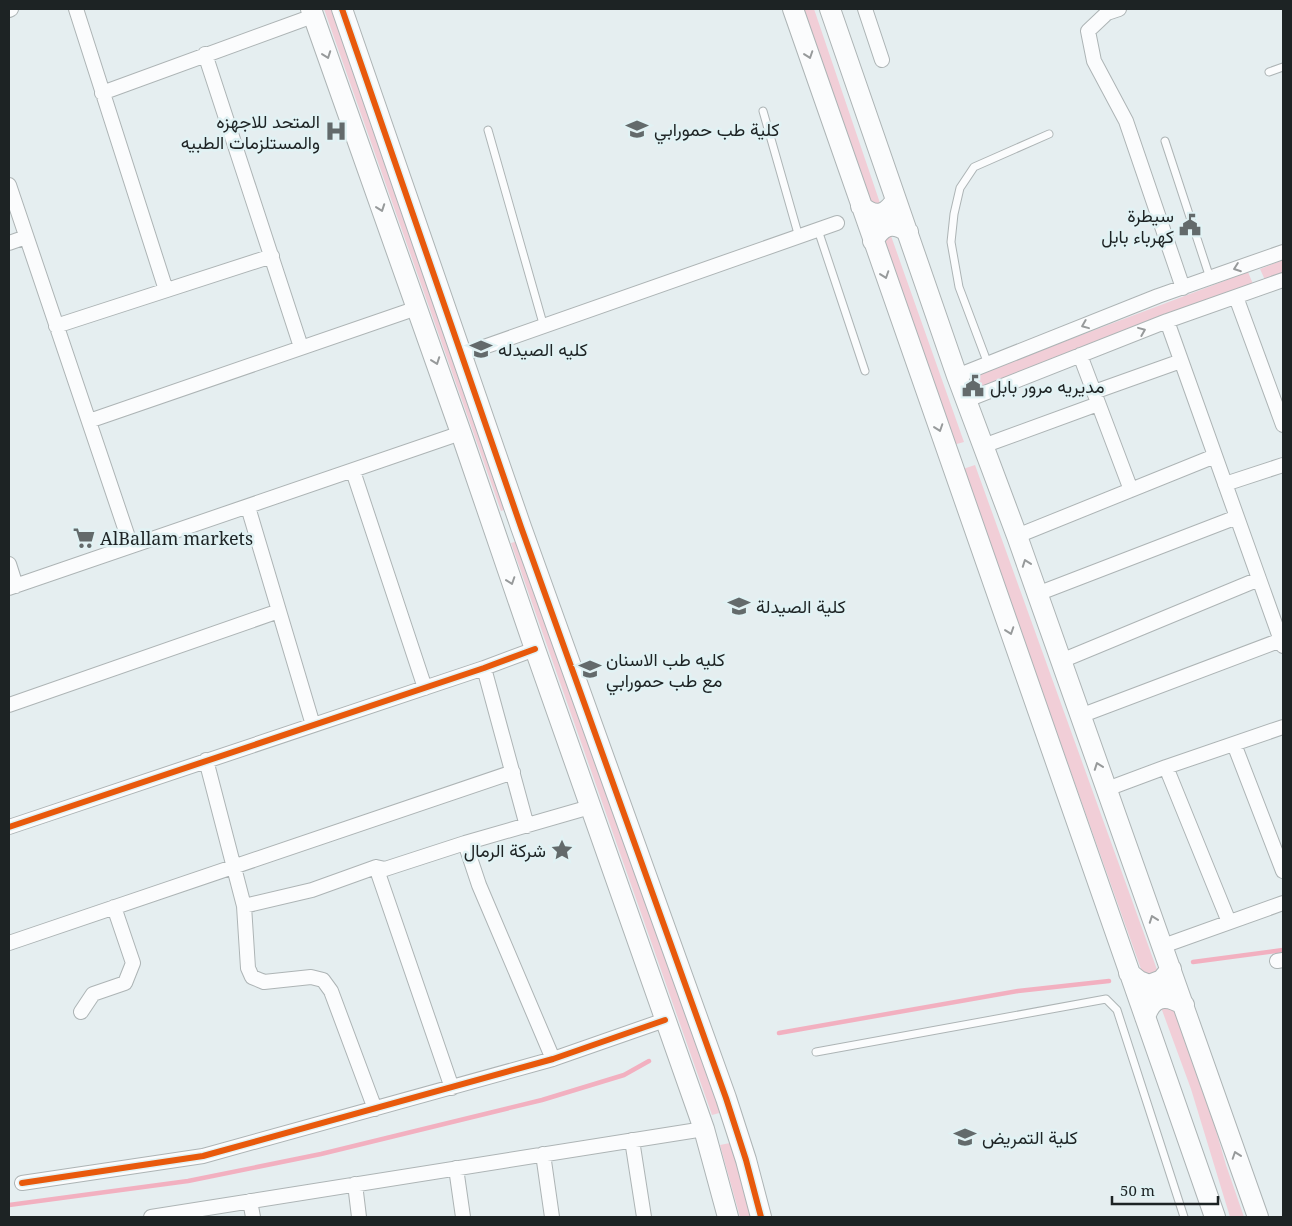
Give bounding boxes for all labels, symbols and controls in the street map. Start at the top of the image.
one-way arrow [321,50,331,58]
one-way arrow [803,50,813,59]
place label: المتحد للاجهزه والمستلزمات الطبيه [181,109,320,154]
school or university icon: كلية طب حمورابي [624,116,650,142]
place label: كلية طب حمورابي [654,117,780,145]
hospital icon: المتحد للاجهزه والمستلزمات الطبيه [323,118,349,144]
one-way arrow [375,203,385,212]
place label: سيطرة كهرباء بابل [1101,203,1174,248]
public building icon: سيطرة كهرباء بابل [1177,212,1203,238]
one-way arrow [1234,262,1242,272]
one-way arrow [879,270,889,278]
one-way arrow [1081,319,1090,329]
one-way arrow [1137,327,1146,337]
school or university icon: كليه الصيدله [468,336,494,362]
place label: كليه الصيدله [498,337,588,361]
one-way arrow [430,356,440,365]
public building icon: مديريه مرور بابل [960,373,986,399]
place label: مديريه مرور بابل [990,374,1104,398]
one-way arrow [933,423,943,432]
supermarket icon: AlBallam markets [71,525,97,551]
place label: AlBallam markets [100,526,253,550]
one-way arrow [1022,560,1032,568]
one-way arrow [506,576,516,584]
school or university icon: كلية الصيدلة [726,593,752,619]
place label: كلية الصيدلة [756,594,846,618]
one-way arrow [1004,626,1014,635]
place label: كليه طب الاسنان مع طب حمورابي [606,647,725,696]
school or university icon: كليه طب الاسنان مع طب حمورابي [577,656,603,682]
one-way arrow [1094,762,1104,771]
place icon: شركة الرمال [549,837,575,863]
place label: شركة الرمال [464,838,546,862]
one-way arrow [1149,915,1159,924]
school or university icon: كلية التمريض [952,1124,978,1150]
place label: كلية التمريض [982,1125,1078,1149]
one-way arrow [1232,1151,1242,1160]
scale bar [1112,1174,1218,1206]
text: 50 m [1120,1180,1155,1200]

